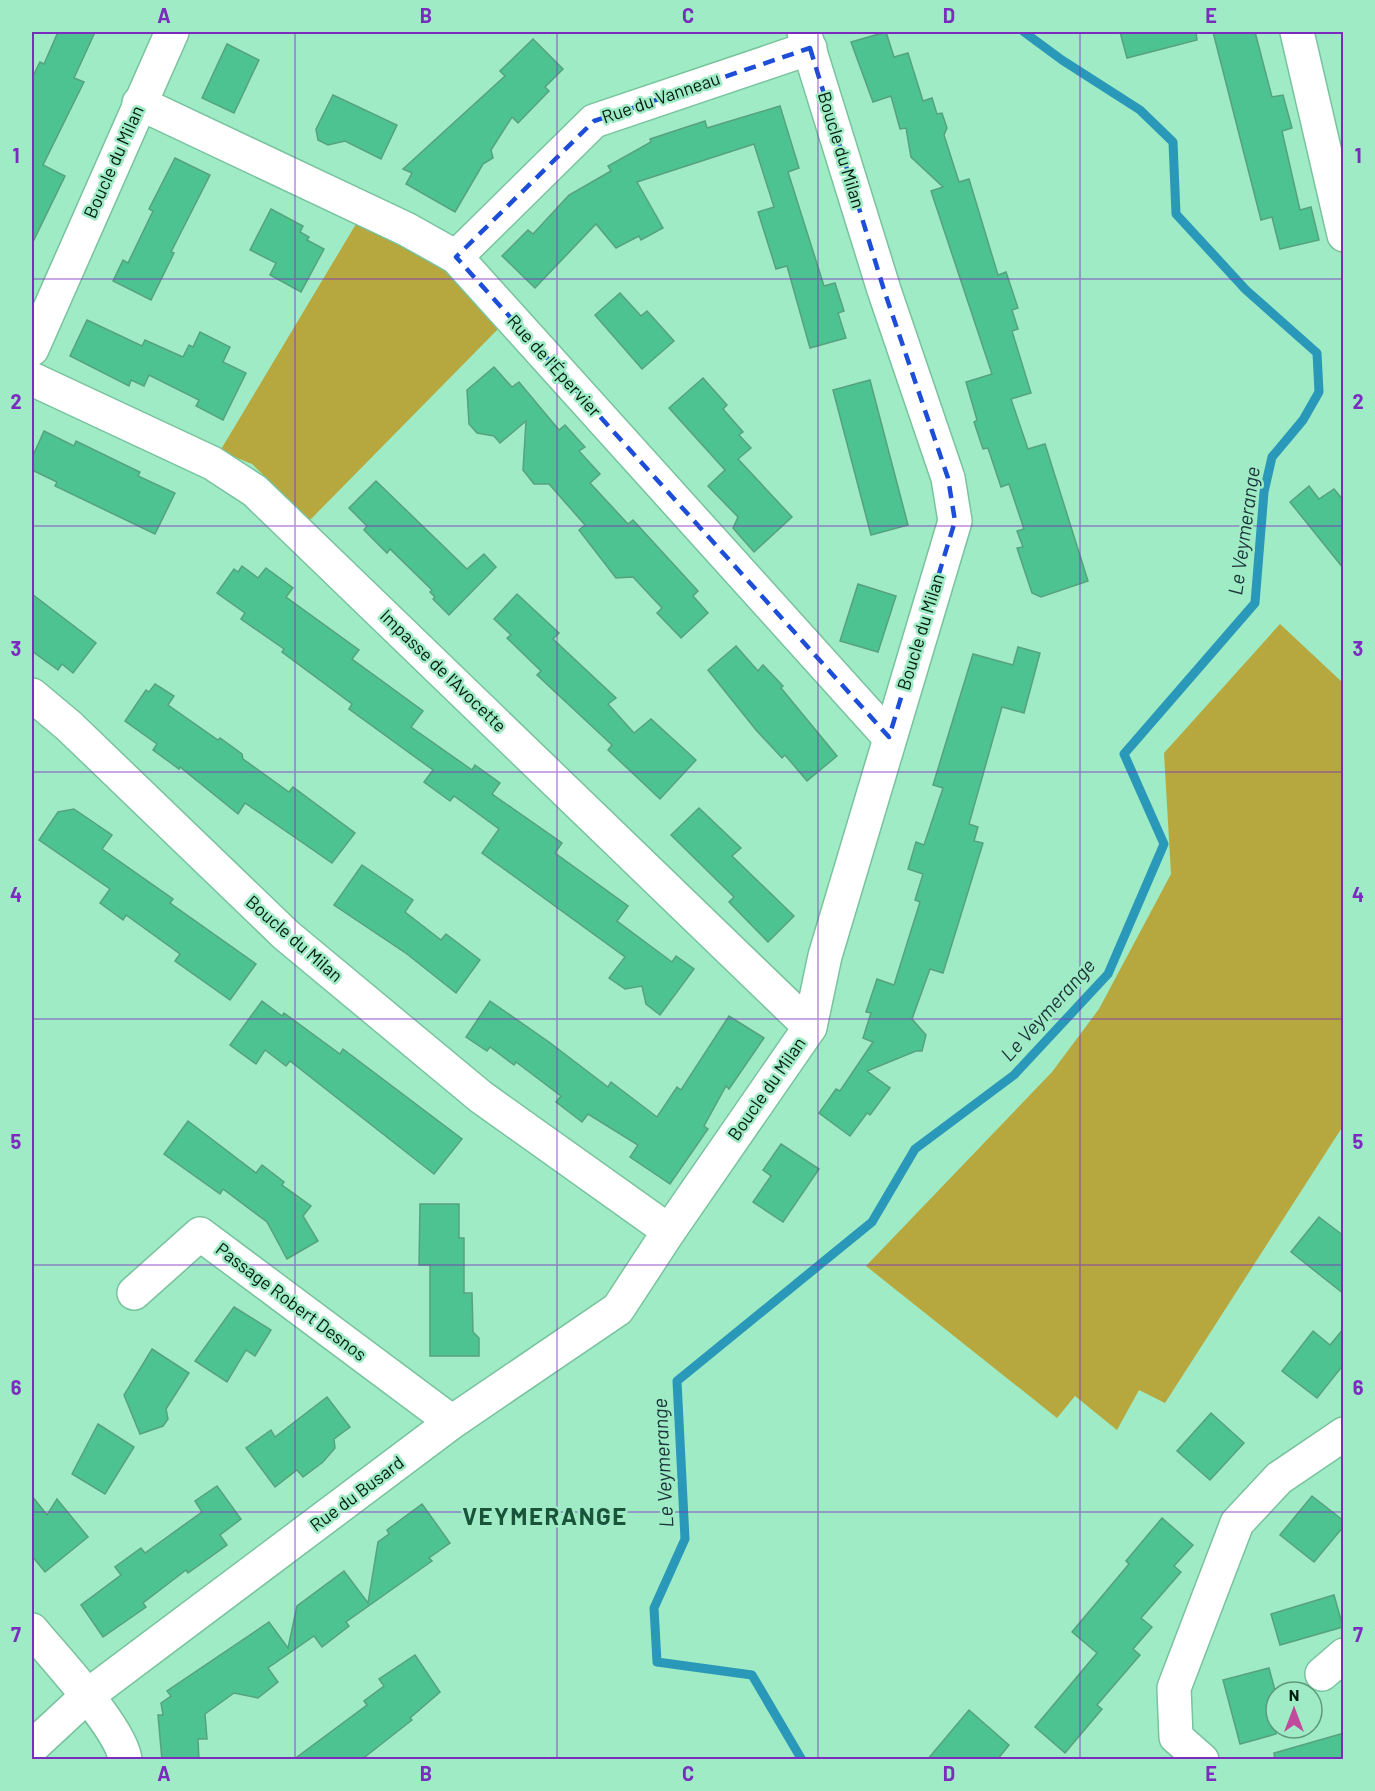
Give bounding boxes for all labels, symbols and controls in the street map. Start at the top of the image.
text: A [157,3,171,27]
text: B [420,3,432,27]
text: C [682,3,694,27]
text: D [943,3,955,27]
text: E [1205,3,1217,27]
street label: Rue du Vanneau [599,67,723,128]
street label: Boucle du Milan [814,89,870,211]
street label: Boucle du Milan [78,102,148,221]
text: 1 [12,143,20,167]
text: 1 [1354,143,1362,167]
street label: Rue de l'Épervier [503,310,607,421]
text: 2 [10,389,22,413]
text: 2 [1352,389,1364,413]
water label: Le Veymerange [1222,465,1264,597]
street label: Boucle du Milan [892,571,948,693]
street label: Impasse de l'Avocette [376,604,511,736]
text: 3 [11,636,21,660]
text: 3 [1353,636,1363,660]
text: 4 [10,882,22,906]
text: 4 [1352,882,1364,906]
street label: Boucle du Milan [242,890,348,986]
water label: Le Veymerange [995,953,1100,1065]
street label: Boucle du Milan [722,1033,810,1144]
text: 5 [11,1129,22,1153]
text: 5 [1353,1129,1364,1153]
street label: Passage Robert Desnos [212,1237,371,1365]
text: 6 [11,1375,22,1399]
text: 6 [1353,1375,1364,1399]
water label: Le Veymerange [647,1398,677,1528]
street label: Rue du Busard [305,1451,408,1536]
district label: VEYMERANGE [462,1501,628,1530]
text: 7 [11,1622,21,1646]
text: 7 [1353,1622,1363,1646]
north arrow [1264,1680,1324,1740]
text: N [1289,1685,1299,1704]
text: A [157,1761,171,1785]
text: B [420,1761,432,1785]
text: C [682,1761,694,1785]
text: D [943,1761,955,1785]
text: E [1205,1761,1217,1785]

